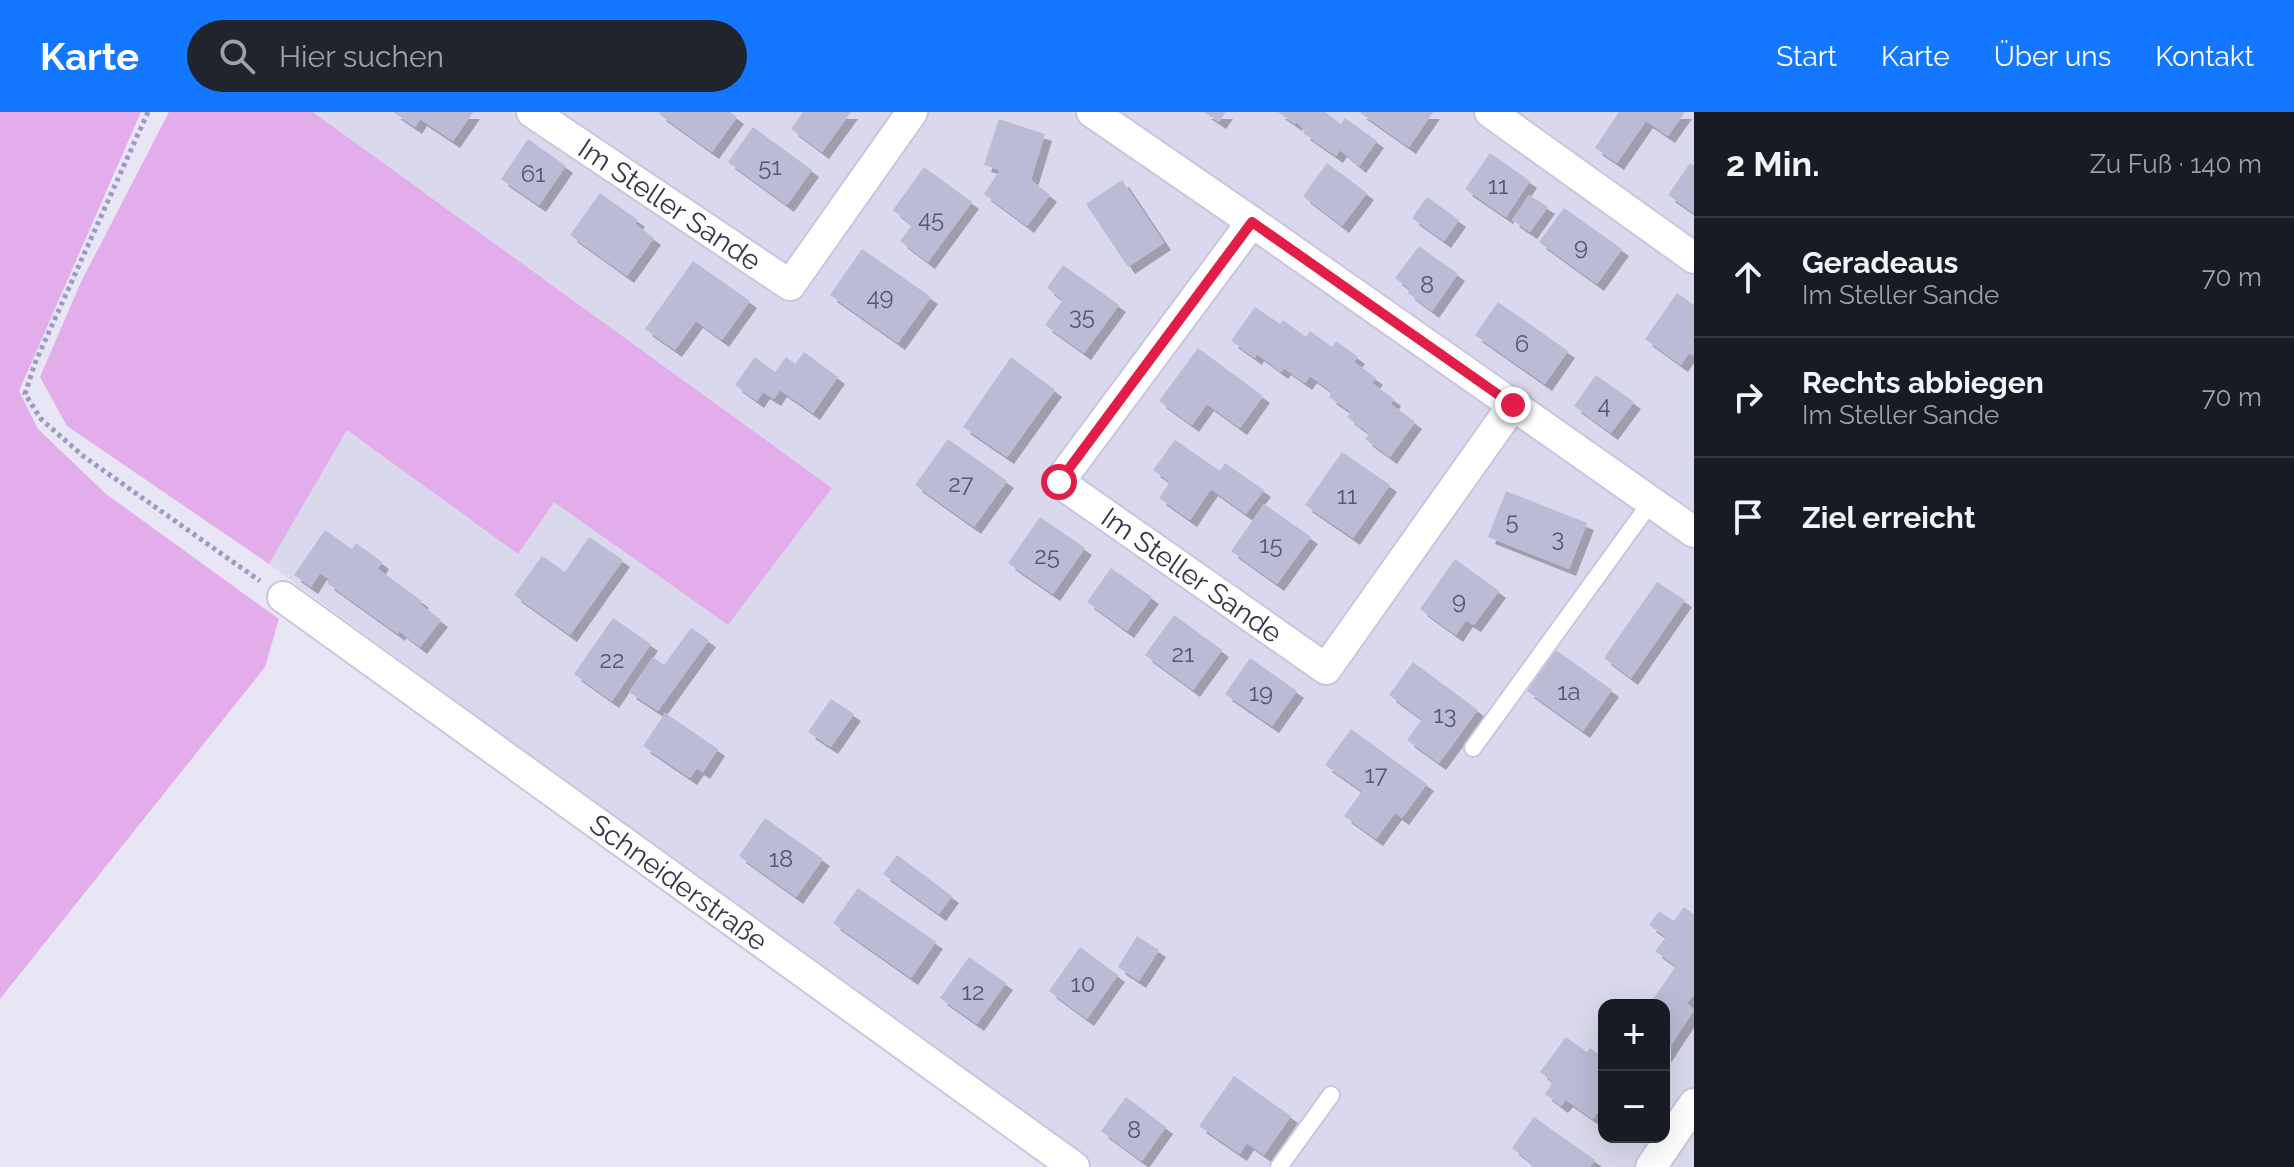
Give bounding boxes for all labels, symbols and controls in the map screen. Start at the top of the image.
search box [187,20,747,92]
text: Karte [40,34,139,79]
icon: search [215,34,259,78]
text: Hier suchen [279,39,444,74]
text: Start [1776,40,1837,73]
text: Karte [1881,40,1950,73]
text: Über uns [1994,40,2111,73]
text: Kontakt [2155,40,2254,73]
street label: Im Steller Sande [572,132,767,277]
text: 2 Min. [1726,144,1820,184]
text: Zu Fuß · 140 m [2090,149,2262,179]
house number: 51 [758,152,782,181]
house number: 61 [521,159,545,188]
house number: 11 [1488,171,1508,200]
house number: 45 [918,204,944,233]
house number: 9 [1574,232,1588,261]
text: Geradeaus [1802,245,1958,280]
icon: ahead [1726,255,1770,299]
text: 70 m [2202,262,2262,292]
house number: 8 [1420,270,1434,299]
text: Im Steller Sande [1802,280,1999,310]
house number: 49 [866,282,894,311]
house number: 35 [1069,301,1095,330]
house number: 6 [1515,329,1529,358]
text: Rechts abbiegen [1802,365,2044,400]
icon: right [1726,375,1770,419]
text: 70 m [2202,382,2262,412]
route end [1495,387,1531,423]
house number: 4 [1597,390,1611,419]
text: Im Steller Sande [1802,400,1999,430]
route start [1041,464,1077,500]
house number: 27 [948,469,974,498]
house number: 11 [1337,481,1357,510]
icon: arrive [1726,495,1770,539]
text: Ziel erreicht [1802,500,1975,535]
street label: Im Steller Sande [1095,501,1288,650]
house number: 5 [1505,506,1519,535]
house number: 3 [1552,523,1564,552]
house number: 15 [1259,530,1283,559]
house number: 25 [1034,541,1060,570]
house number: 9 [1452,586,1466,615]
house number: 21 [1172,639,1194,668]
house number: 22 [599,645,625,674]
house number: 1a [1557,677,1581,706]
house number: 19 [1249,678,1273,707]
house number: 13 [1433,700,1457,729]
house number: 17 [1365,760,1388,789]
street label: Schneiderstraße [584,807,774,957]
house number: 18 [769,844,793,873]
house number: 10 [1071,969,1095,998]
house number: 12 [962,977,984,1006]
map controls [1598,999,1670,1143]
button: + [1598,999,1670,1071]
button: − [1598,1071,1670,1143]
house number: 8 [1127,1115,1141,1144]

